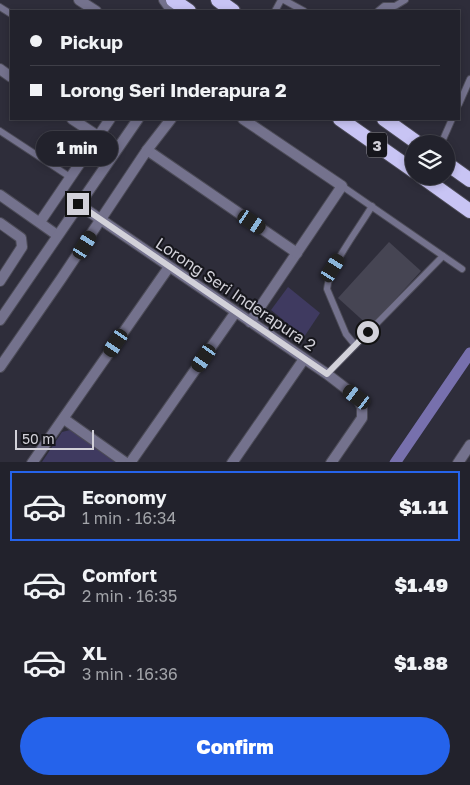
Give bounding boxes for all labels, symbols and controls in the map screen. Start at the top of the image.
text: Pickup [60,30,123,53]
text: Lorong Seri Inderapura 2 [60,78,286,101]
callout: 1 min [37,132,119,166]
road number: 3 [367,132,387,158]
map controls [405,135,455,185]
button: layers [405,135,455,185]
text: 1 min [57,138,97,158]
route end [67,193,89,215]
car [235,207,268,237]
car [70,228,99,262]
street label: Lorong Seri Inderapura 2 [152,233,320,355]
car [318,251,347,285]
route start [357,321,379,343]
car [101,326,130,360]
car [189,341,218,375]
car [340,382,373,412]
scale bar [15,428,94,451]
text: 50 m [22,430,55,447]
icon: car [22,484,67,529]
text: Economy [82,485,167,508]
text: $1.11 [399,495,448,518]
text: 1 min · 16:34 [82,508,176,528]
icon: car [22,562,67,607]
text: Comfort [82,563,157,586]
text: $1.49 [395,573,448,596]
text: 2 min · 16:35 [82,586,177,606]
icon: car [22,640,67,685]
text: XL [82,641,107,664]
text: $1.88 [394,651,448,674]
text: 3 min · 16:36 [82,664,178,684]
button: Confirm [20,717,450,775]

